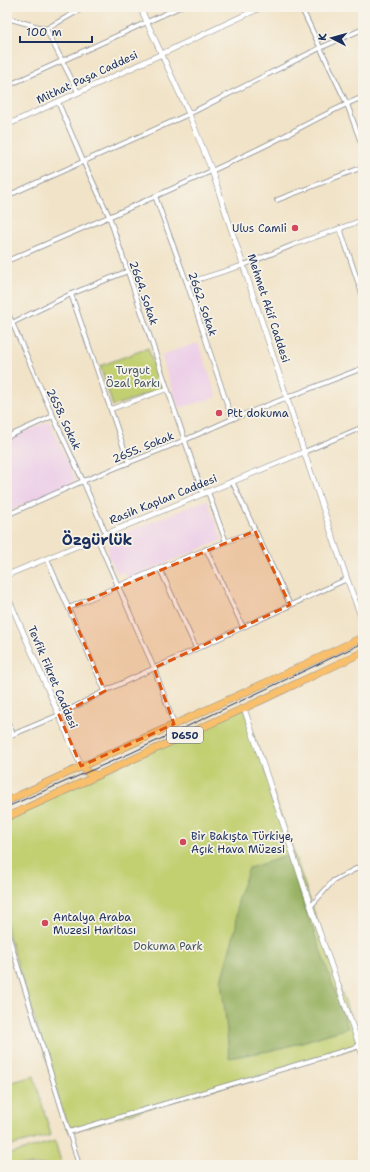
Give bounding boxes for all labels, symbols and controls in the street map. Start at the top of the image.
scale bar [20,18,92,44]
north arrow [312,18,352,58]
text: 100 m [26,24,62,40]
text: K [315,32,330,42]
street label: Mithat Paşa Caddesi [34,47,140,108]
place label: Ulus Camii [232,221,287,236]
marker: Ulus Camii [290,223,300,233]
street label: Mehmet Akif Caddesi [244,252,293,365]
street label: 2664. Sokak [126,259,162,327]
street label: 2662. Sokak [185,270,221,338]
park label: Turgut Özal Parkı [106,363,160,391]
street label: 2658. Sokak [43,386,84,452]
place label: Ptt dokuma [227,406,289,421]
marker: Ptt dokuma [214,408,224,418]
street label: 2655. Sokak [110,428,176,467]
street label: Rasih Kaplan Caddesi [107,471,219,528]
district label: Özgürlük [62,530,133,550]
street label: Tevfik Fikret Caddesi [24,623,81,731]
road number: D650 [167,727,203,743]
place label: Bir Bakışta Türkiye, Açık Hava Müzesi [191,829,293,857]
marker: Bir Bakışta Türkiye, Açık Hava Müzesi [178,837,188,847]
place label: Antalya Araba Muzesi Haritası [53,910,136,938]
marker: Antalya Araba Muzesi Haritası [40,918,50,928]
park label: Dokuma Park [133,939,203,954]

